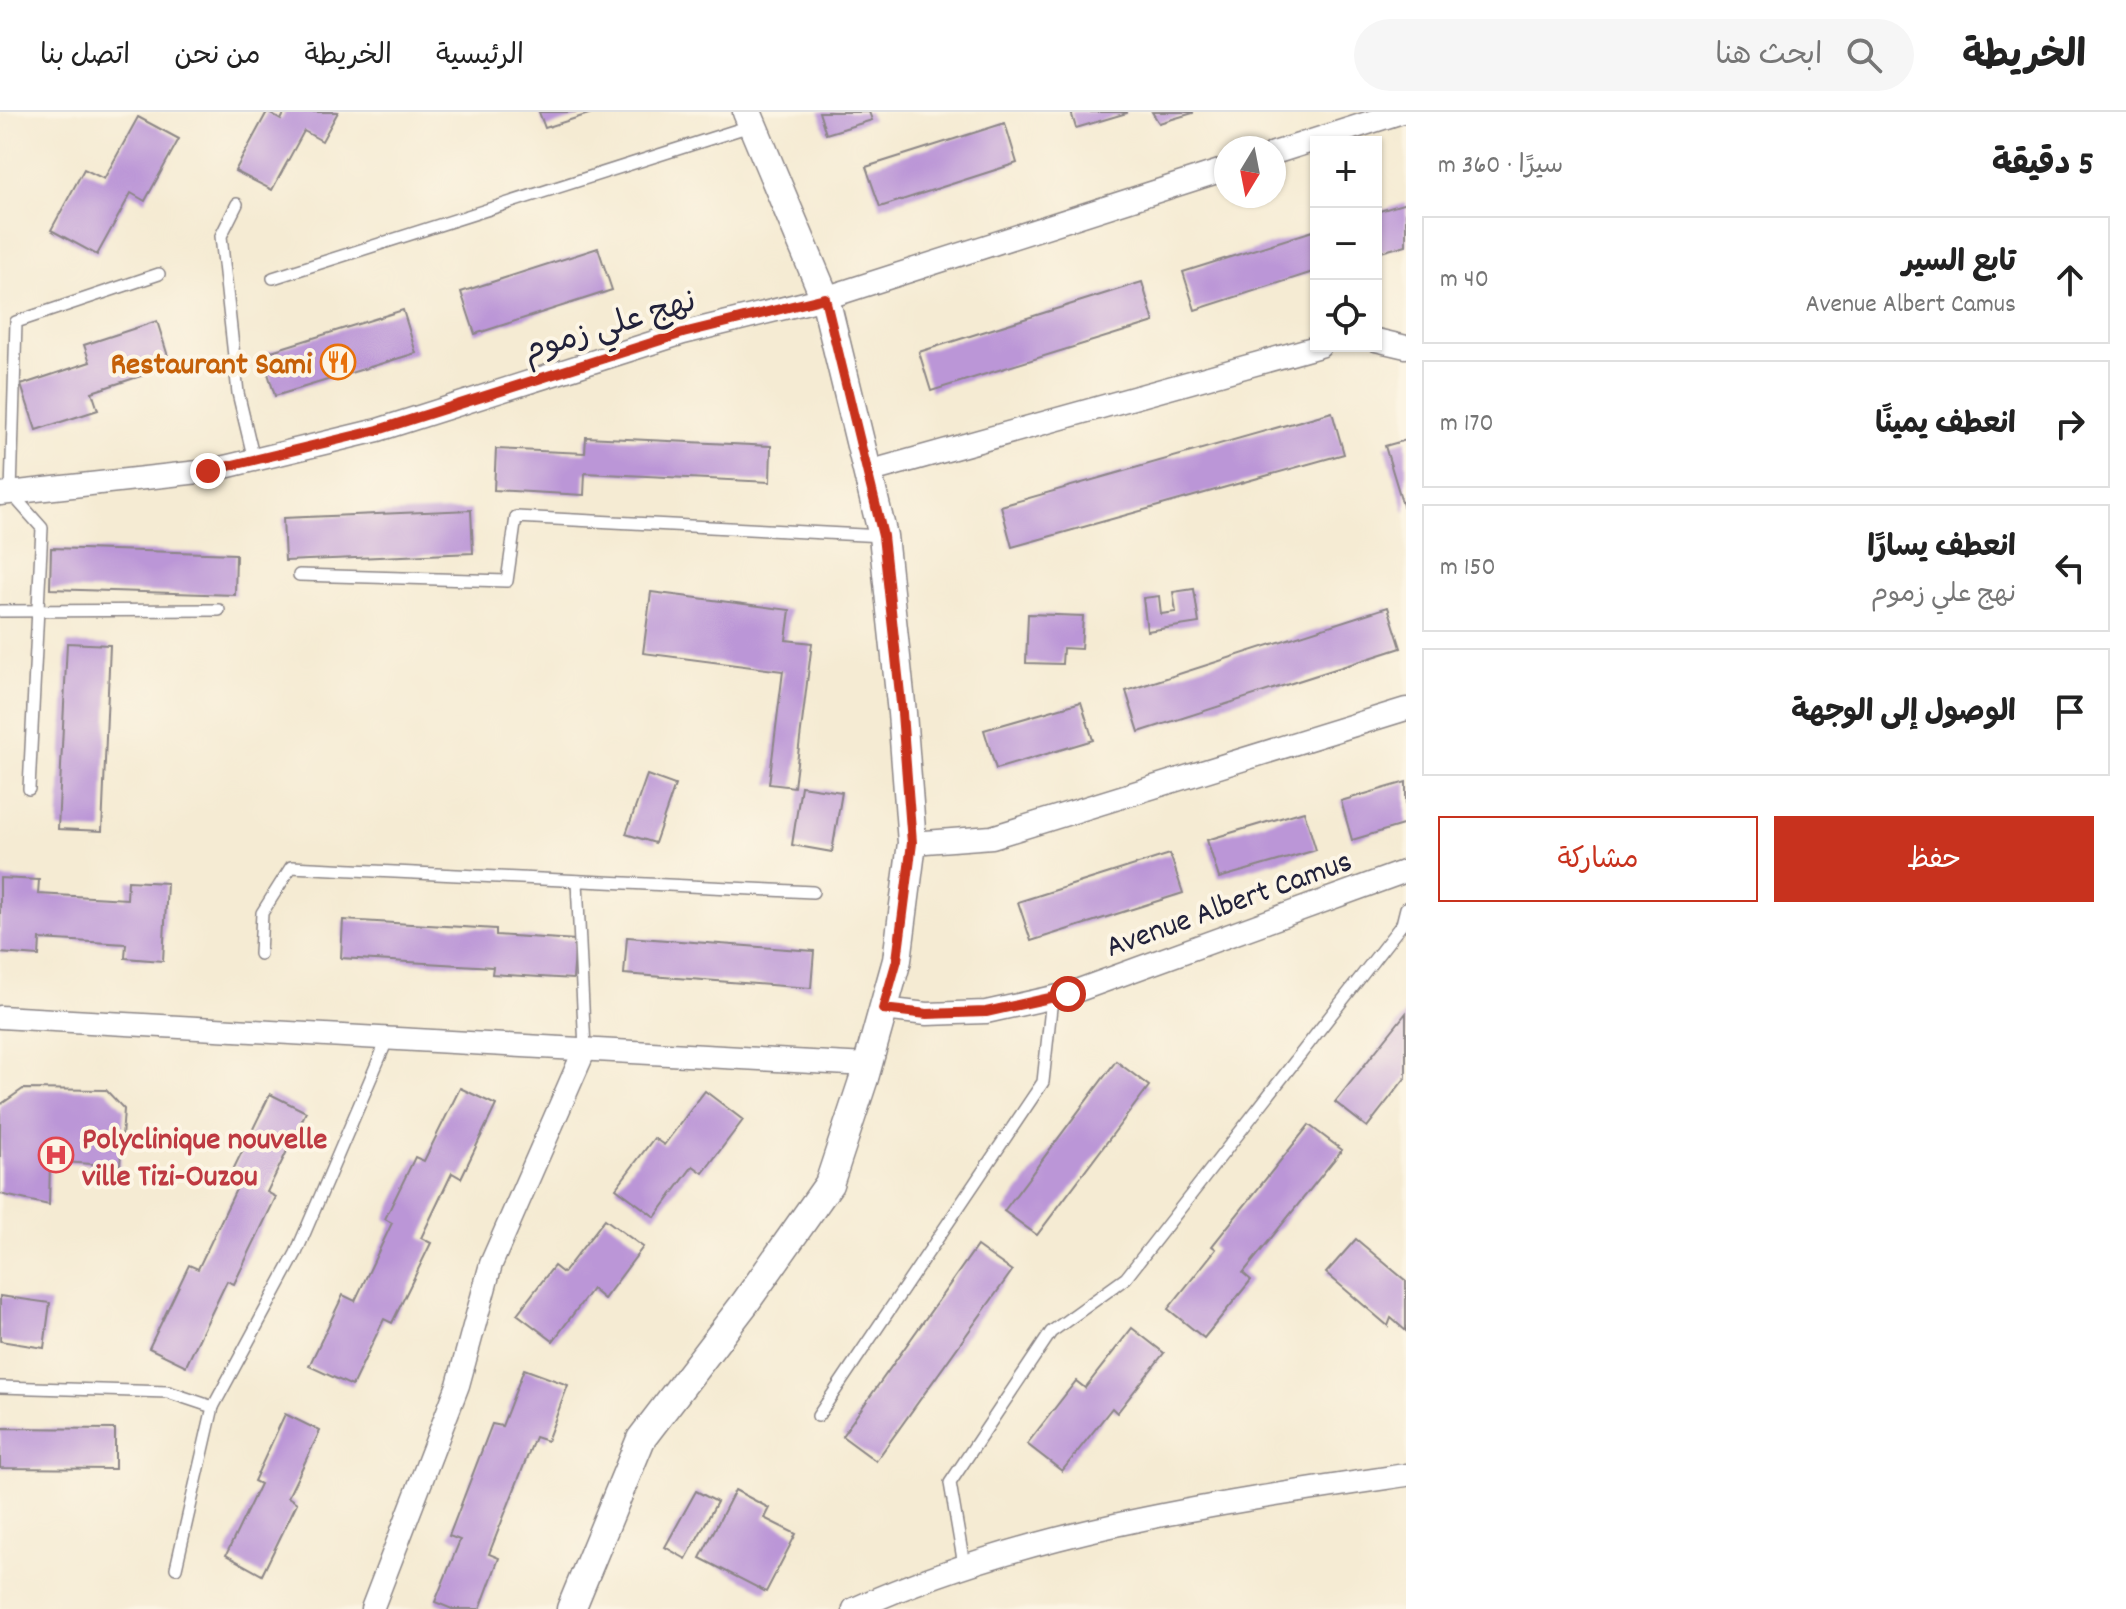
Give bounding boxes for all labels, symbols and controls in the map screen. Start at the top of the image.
search box [1354,19,1914,91]
text: الخريطة [1962,31,2086,86]
icon: search [1842,33,1886,77]
text: ابحث هنا [1715,36,1822,79]
text: اتصل بنا [40,38,130,78]
text: من نحن [174,38,261,78]
text: الخريطة [305,38,392,78]
text: الرئيسية [436,38,524,78]
north arrow [1214,136,1286,208]
map controls [1310,136,1382,352]
button: + [1310,136,1382,208]
text: 5 دقيقة [1992,142,2094,191]
text: سيرًا · 360 m [1438,148,1563,185]
button: − [1310,208,1382,280]
text: تابع السير [1902,243,2016,286]
icon: ahead [2048,258,2092,302]
text: 40 m [1440,262,1489,299]
button: locate [1310,280,1382,352]
street label: نهج علي زموم [518,281,703,377]
text: Avenue Albert Camus [1806,287,2016,324]
restaurant icon: Restaurant Sami [319,343,357,381]
place label: Restaurant Sami [110,344,312,390]
icon: right [2048,402,2092,446]
text: انعطف يمينًا [1875,405,2016,448]
text: 170 m [1440,406,1494,443]
route end [190,453,226,489]
text: انعطف يسارًا [1867,528,2016,571]
icon: left [2048,546,2092,590]
text: 150 m [1440,550,1496,587]
text: نهج علي زموم [1871,577,2016,614]
icon: arrive [2048,690,2092,734]
text: الوصول إلى الوجهة [1791,693,2016,736]
button: مشاركة [1438,816,1758,902]
button: حفظ [1774,816,2094,902]
street label: Avenue Albert Camus [1100,841,1359,973]
route start [1050,976,1086,1012]
place label: Polyclinique nouvelle ville Tizi-Ouzou [82,1119,327,1202]
hospital icon: Polyclinique nouvelle ville Tizi-Ouzou [37,1136,75,1174]

